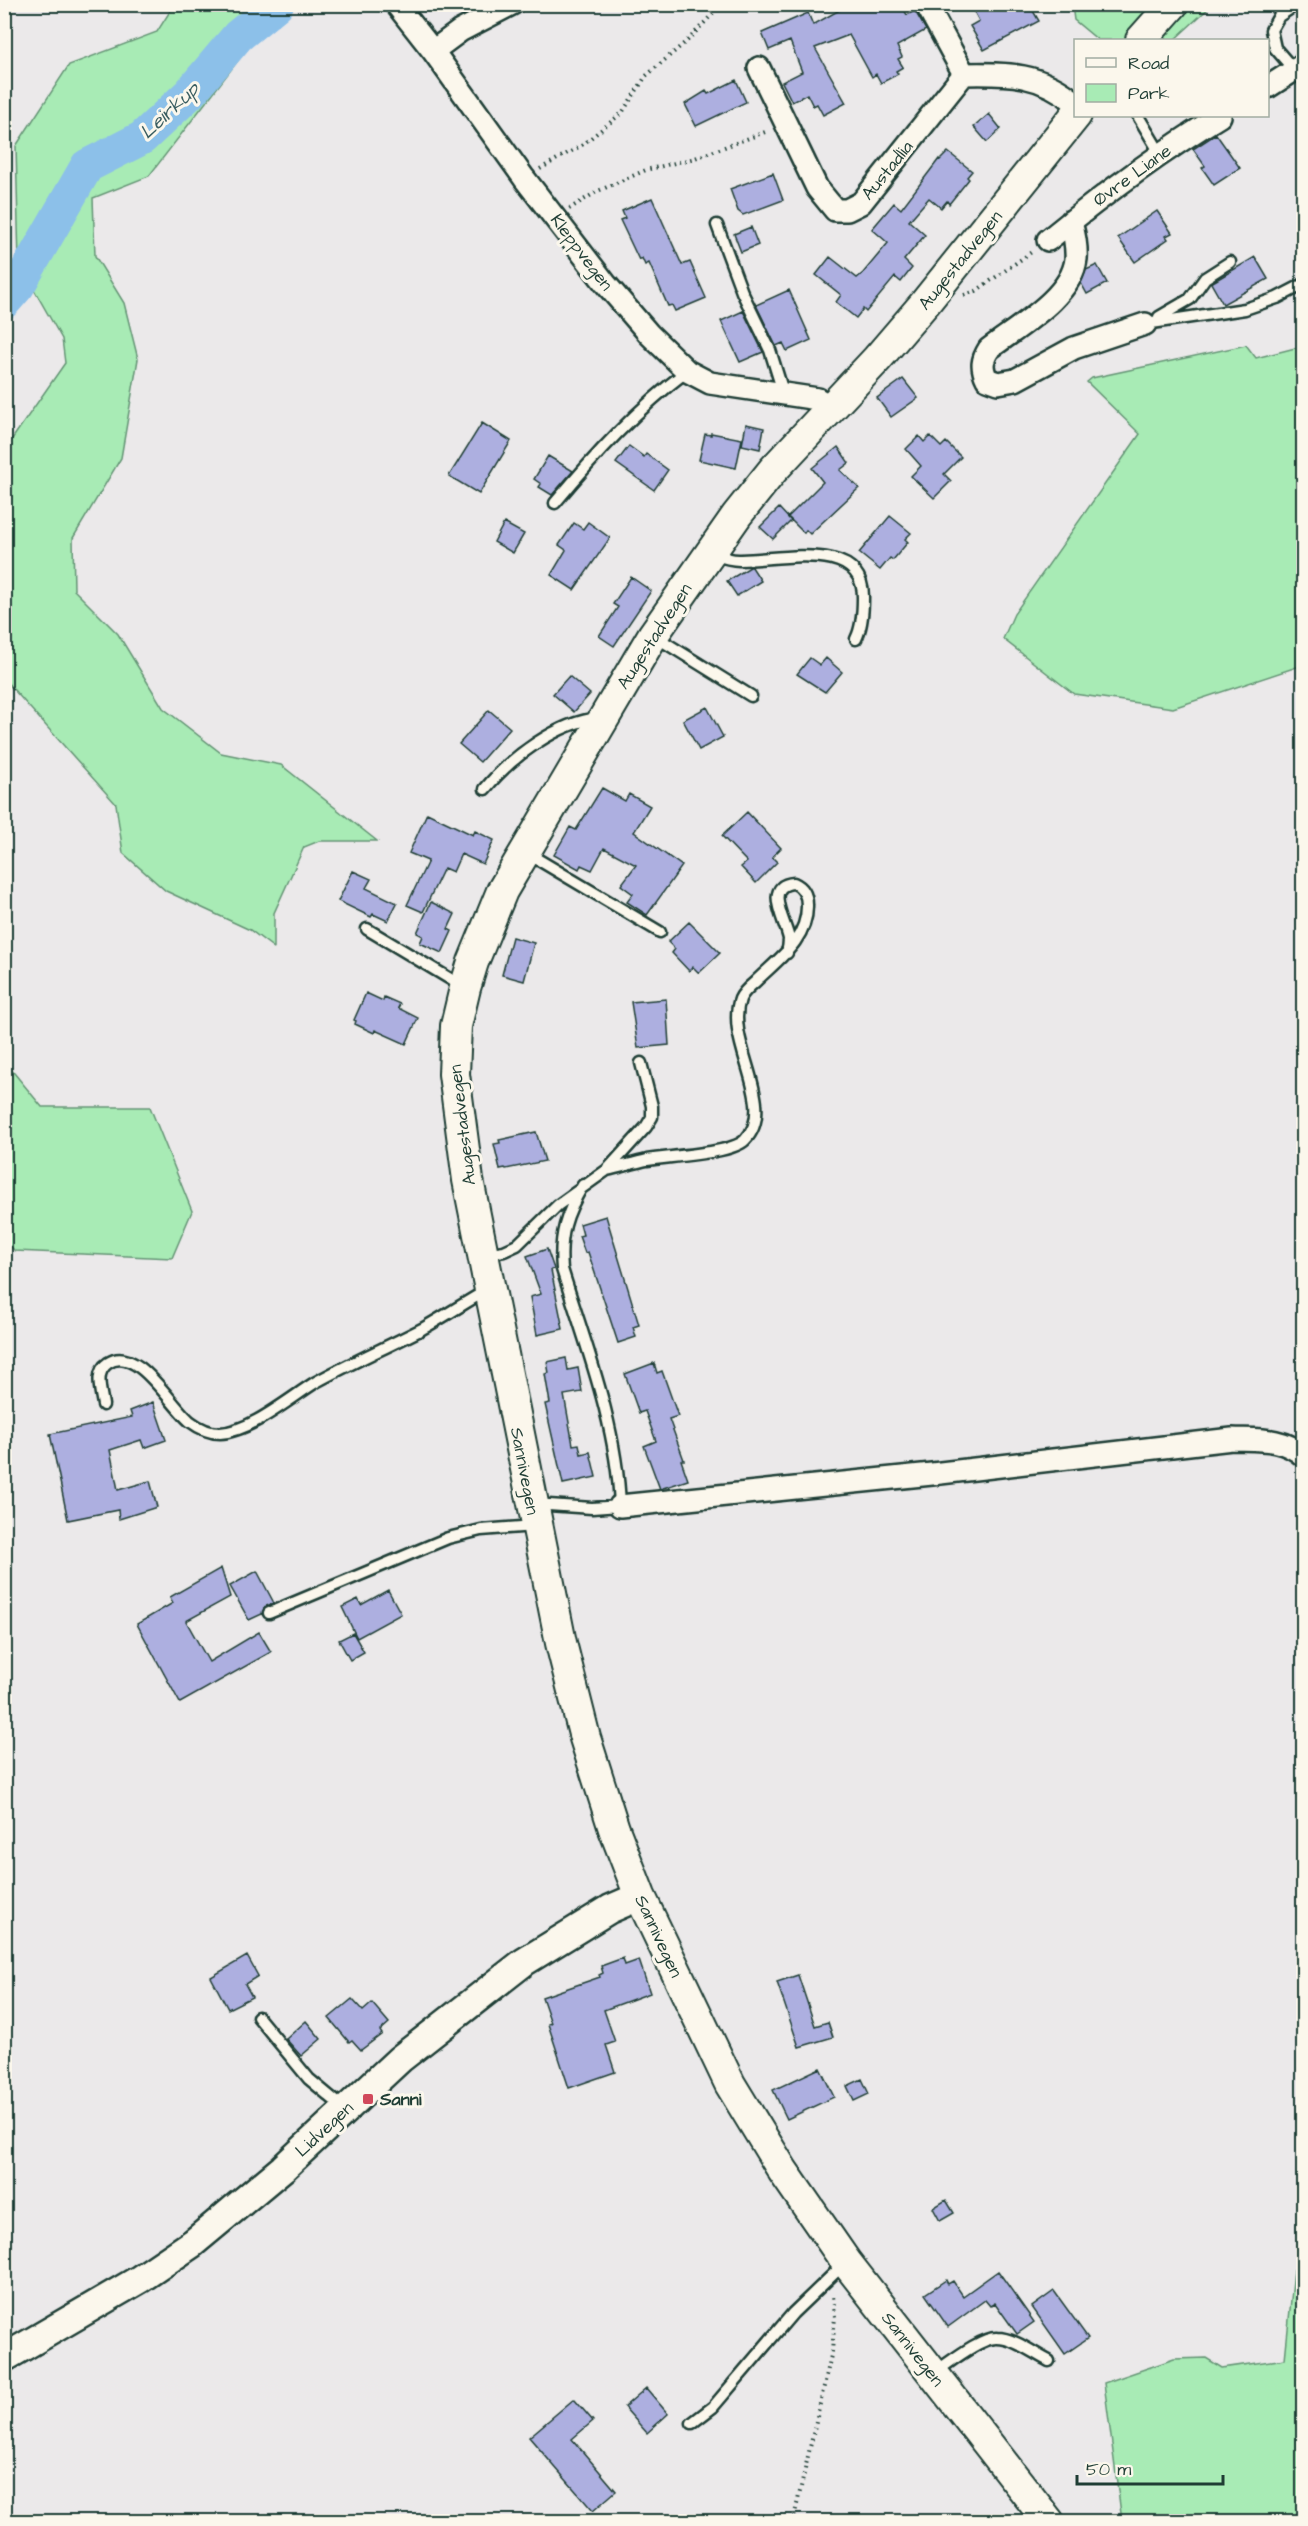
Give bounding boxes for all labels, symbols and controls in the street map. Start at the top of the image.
legend [1074,39,1269,117]
text: Road [1128,51,1169,76]
water label: Leirkup [134,75,207,146]
text: Park [1128,81,1170,106]
street label: Austadlia [856,135,919,205]
street label: Øvre Liane [1088,138,1177,212]
street label: Augestadvegen [912,205,1009,316]
street label: Kleppvegen [544,209,619,297]
street label: Augestadvegen [611,579,699,695]
street label: Augestadvegen [443,1063,483,1187]
street label: Sannivegen [503,1425,545,1517]
street label: Sannivegen [628,1891,689,1982]
place label: Sanni [379,2087,422,2112]
marker: Sanni [361,2092,375,2106]
street label: Lidvegen [290,2096,360,2164]
street label: Sannivegen [875,2307,950,2393]
scale bar [1077,2448,1222,2486]
text: 50 m [1086,2457,1131,2482]

